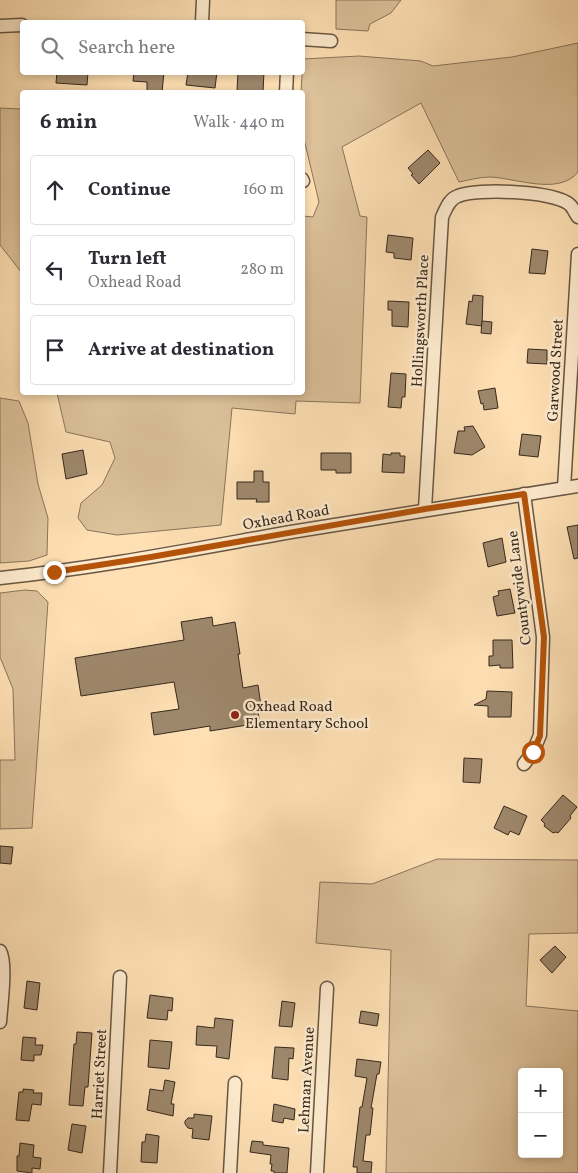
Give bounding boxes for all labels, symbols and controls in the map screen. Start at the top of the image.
search box [20,20,305,75]
icon: search [38,34,66,62]
text: Search here [78,35,175,61]
text: 6 min [40,108,97,137]
text: Walk · 440 m [193,112,285,134]
icon: ahead [41,176,69,204]
text: Continue [88,177,171,203]
text: 160 m [243,179,284,201]
text: Turn left [88,246,167,272]
street label: Hollingsworth Place [408,254,435,388]
icon: left [41,256,69,284]
text: 280 m [240,259,284,281]
text: Oxhead Road [88,272,181,294]
street label: Garwood Street [543,318,570,422]
icon: arrive [41,336,69,364]
text: Arrive at destination [88,337,274,363]
street label: Oxhead Road [241,501,331,536]
street label: Countywide Lane [503,529,538,646]
route end [43,561,66,584]
place label: Oxhead Road Elementary School [245,697,368,735]
marker: Oxhead Road Elementary School [229,709,241,721]
route start [522,741,545,764]
street label: Lehman Avenue [294,1026,321,1134]
street label: Harriet Street [88,1028,113,1120]
map controls [518,1068,563,1158]
button: + [518,1068,563,1113]
button: − [518,1113,563,1158]

